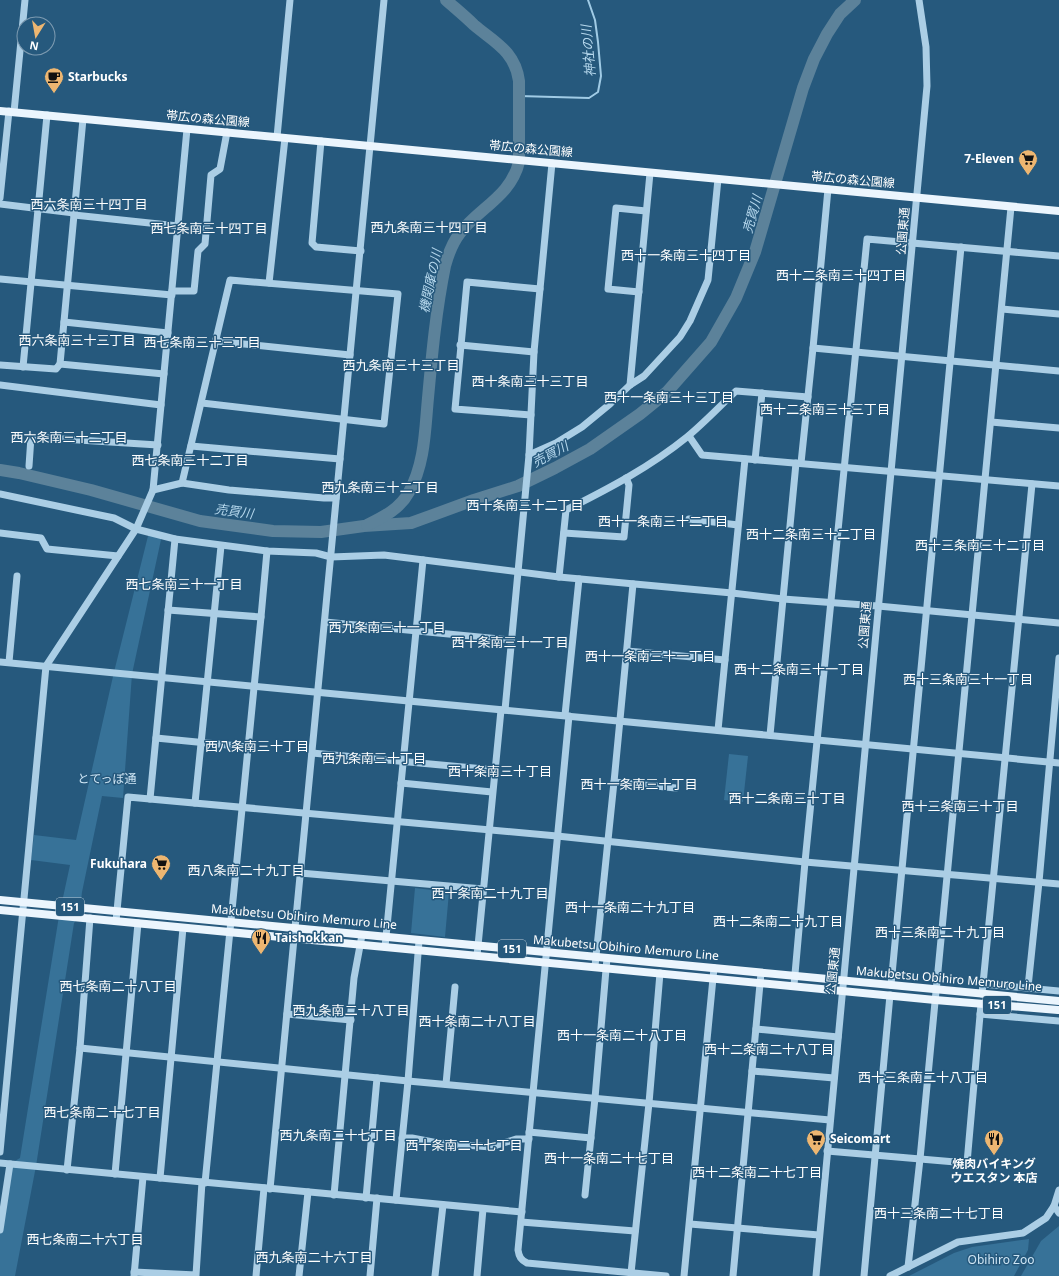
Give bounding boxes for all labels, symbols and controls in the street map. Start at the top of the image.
north arrow [16,16,56,56]
water label: 神社の川 [577,22,599,78]
text: N [28,38,40,55]
cafe icon: Starbucks [43,66,65,94]
place label: Starbucks [68,68,127,85]
street label: 帯広の森公園線 [165,106,251,131]
street label: 帯広の森公園線 [488,136,574,161]
supermarket icon: 7-Eleven [1017,148,1039,176]
place label: 7-Eleven [964,150,1014,167]
street label: 帯広の森公園線 [810,167,896,192]
water label: 売買川 [738,191,767,235]
district label: 西六条南三十四丁目 [30,195,148,213]
street label: 公園東通 [892,206,913,256]
district label: 西九条南三十四丁目 [370,218,488,236]
district label: 西七条南三十四丁目 [150,219,268,237]
water label: 機関庫の川 [414,245,446,315]
district label: 西十一条南三十四丁目 [621,246,751,264]
district label: 西十二条南三十四丁目 [776,266,906,284]
district label: 西六条南三十三丁目 [18,331,136,349]
district label: 西七条南三十三丁目 [143,333,261,351]
district label: 西九条南三十三丁目 [342,356,460,374]
district label: 西十条南三十三丁目 [471,372,589,390]
district label: 西十一条南三十三丁目 [604,388,734,406]
district label: 西十二条南三十三丁目 [760,400,890,418]
district label: 西六条南三十二丁目 [10,428,128,446]
water label: 売買川 [529,436,573,471]
district label: 西七条南三十二丁目 [131,451,249,469]
district label: 西九条南三十二丁目 [321,478,439,496]
district label: 西十条南三十二丁目 [466,496,584,514]
water label: 売買川 [213,499,257,523]
district label: 西十一条南三十二丁目 [598,512,728,530]
district label: 西十二条南三十二丁目 [746,525,876,543]
district label: 西十三条南三十二丁目 [915,536,1045,554]
district label: 西七条南三十一丁目 [125,575,243,593]
street label: 公園東通 [854,600,875,650]
district label: 西九条南三十一丁目 [328,618,446,636]
district label: 西十条南三十一丁目 [451,633,569,651]
district label: 西十一条南三十一丁目 [585,647,715,665]
district label: 西十二条南三十一丁目 [734,660,864,678]
district label: 西十三条南三十一丁目 [903,670,1033,688]
district label: 西八条南三十丁目 [205,737,309,755]
district label: 西九条南三十丁目 [322,749,426,767]
district label: 西十条南三十丁目 [448,762,552,780]
park label: とてっぽ通 [78,770,136,787]
district label: 西十一条南三十丁目 [580,775,698,793]
district label: 西十二条南三十丁目 [728,789,846,807]
district label: 西十三条南三十丁目 [901,797,1019,815]
supermarket icon: Fukuhara [150,853,172,881]
place label: Fukuhara [90,855,147,872]
district label: 西八条南二十九丁目 [187,861,305,879]
district label: 西十条南二十九丁目 [431,884,549,902]
road number: 151 [56,898,84,916]
district label: 西十一条南二十九丁目 [565,898,695,916]
street label: Makubetsu Obihiro Memuro Line [210,900,398,933]
district label: 西十二条南二十九丁目 [713,912,843,930]
district label: 西十三条南二十九丁目 [875,923,1005,941]
restaurant icon: Taishokkan [250,927,272,955]
place label: Taishokkan [275,929,343,946]
street label: Makubetsu Obihiro Memuro Line [532,931,720,964]
road number: 151 [498,940,526,958]
street label: 公園東通 [822,946,843,996]
street label: Makubetsu Obihiro Memuro Line [855,962,1043,995]
district label: 西七条南二十八丁目 [59,977,177,995]
road number: 151 [983,996,1011,1014]
district label: 西九条南二十八丁目 [292,1001,410,1019]
district label: 西十条南二十八丁目 [418,1012,536,1030]
district label: 西十一条南二十八丁目 [557,1026,687,1044]
district label: 西十二条南二十八丁目 [704,1040,834,1058]
district label: 西十三条南二十八丁目 [858,1068,988,1086]
district label: 西七条南二十七丁目 [43,1103,161,1121]
district label: 西九条南二十七丁目 [279,1126,397,1144]
supermarket icon: Seicomart [805,1128,827,1156]
restaurant icon: 焼肉バイキング ウエスタン 本店 [983,1128,1005,1156]
place label: Seicomart [830,1130,891,1147]
district label: 西十条南二十七丁目 [405,1136,523,1154]
district label: 西十一条南二十七丁目 [544,1149,674,1167]
place label: 焼肉バイキング ウエスタン 本店 [950,1155,1038,1186]
district label: 西十二条南二十七丁目 [692,1163,822,1181]
district label: 西十三条南二十七丁目 [874,1204,1004,1222]
district label: 西七条南二十六丁目 [26,1230,144,1248]
district label: 西九条南二十六丁目 [255,1248,373,1266]
park label: Obihiro Zoo [968,1251,1034,1268]

